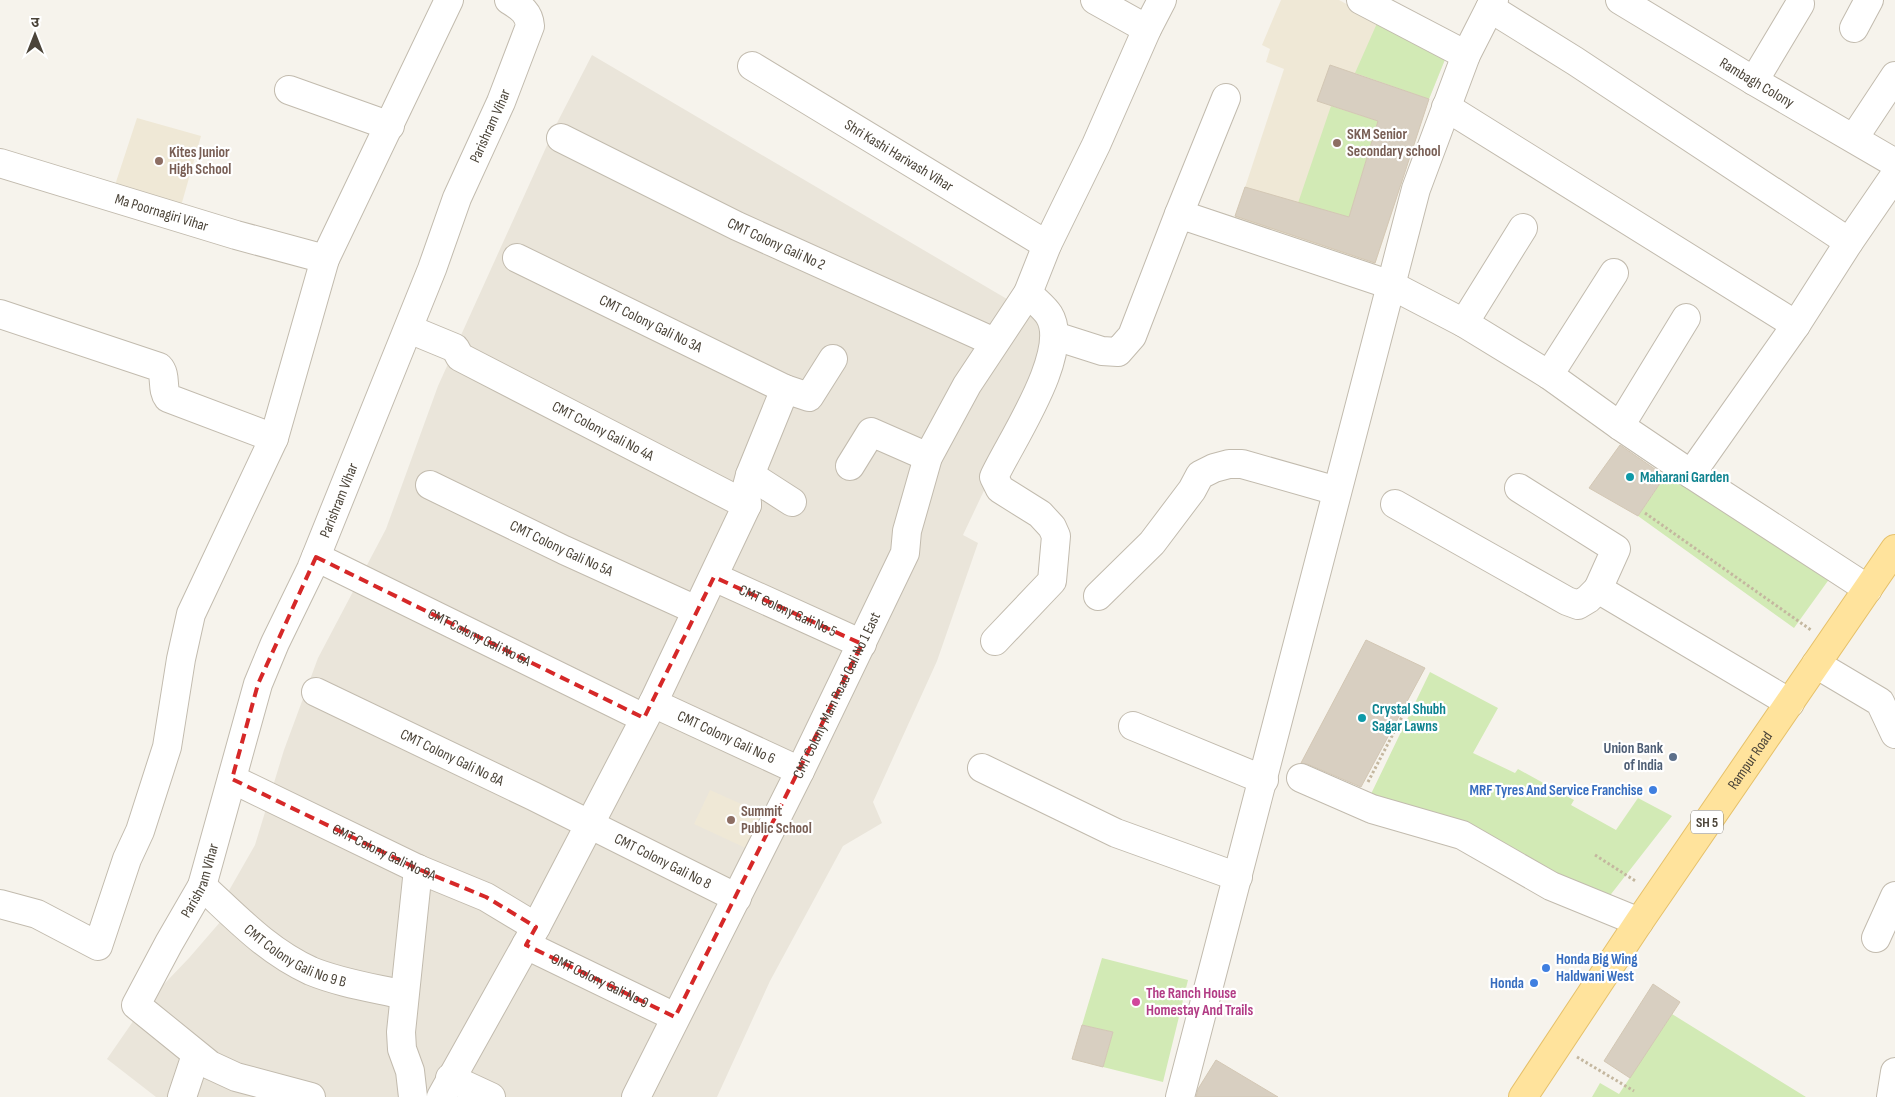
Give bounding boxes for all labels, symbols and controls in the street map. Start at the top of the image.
north arrow [10,10,60,60]
text: उ [31,14,40,31]
street label: Rambagh Colony [1716,53,1798,112]
street label: Parishram Vihar [465,86,515,166]
street label: Shri Kashi Harivash Vihar [841,115,958,196]
place label: SKM Senior Secondary school [1347,125,1441,161]
marker: SKM Senior Secondary school [1331,137,1343,149]
place label: Kites Junior High School [169,143,231,179]
marker: Kites Junior High School [153,155,165,167]
street label: Ma Poornagiri Vihar [113,189,211,236]
street label: CMT Colony Gali No 2 [724,213,828,274]
street label: CMT Colony Gali No 3A [596,290,706,357]
street label: CMT Colony Gali No 4A [549,397,658,465]
street label: Parishram Vihar [315,460,363,540]
place label: Maharani Garden [1640,468,1729,487]
marker: Maharani Garden [1624,471,1636,483]
street label: CMT Colony Gali No 5A [507,516,617,581]
street label: CMT Colony Gali No 5 [736,580,840,641]
street label: CMT Colony Gali No 6A [425,604,535,671]
street label: CMT Colony Main Road Gali No 1 East [788,609,885,782]
place label: Crystal Shubh Sagar Lawns [1372,700,1446,736]
street label: CMT Colony Gali No 6 [674,706,779,768]
marker: Crystal Shubh Sagar Lawns [1356,712,1368,724]
street label: CMT Colony Gali No 8A [397,724,508,790]
street label: Rampur Road [1723,728,1777,793]
place label: Union Bank of India [1604,739,1664,775]
marker: Union Bank of India [1667,751,1679,763]
place label: MRF Tyres And Service Franchise [1469,781,1643,800]
marker: MRF Tyres And Service Franchise [1647,784,1659,796]
place label: Summit Public School [741,802,812,838]
road number: SH 5 [1691,810,1723,834]
marker: Summit Public School [725,814,737,826]
street label: CMT Colony Gali No 9A [329,820,439,885]
street label: CMT Colony Gali No 8 [611,829,715,893]
street label: Parishram Vihar [176,841,223,921]
street label: CMT Colony Gali No 9 B [240,920,349,991]
street label: CMT Colony Gali No 9 [548,949,652,1012]
place label: Honda Big Wing Haldwani West [1556,950,1638,986]
marker: Honda Big Wing Haldwani West [1540,962,1552,974]
place label: Honda [1490,974,1524,993]
marker: Honda [1528,977,1540,989]
place label: The Ranch House Homestay And Trails [1146,984,1253,1020]
marker: The Ranch House Homestay And Trails [1130,996,1142,1008]

